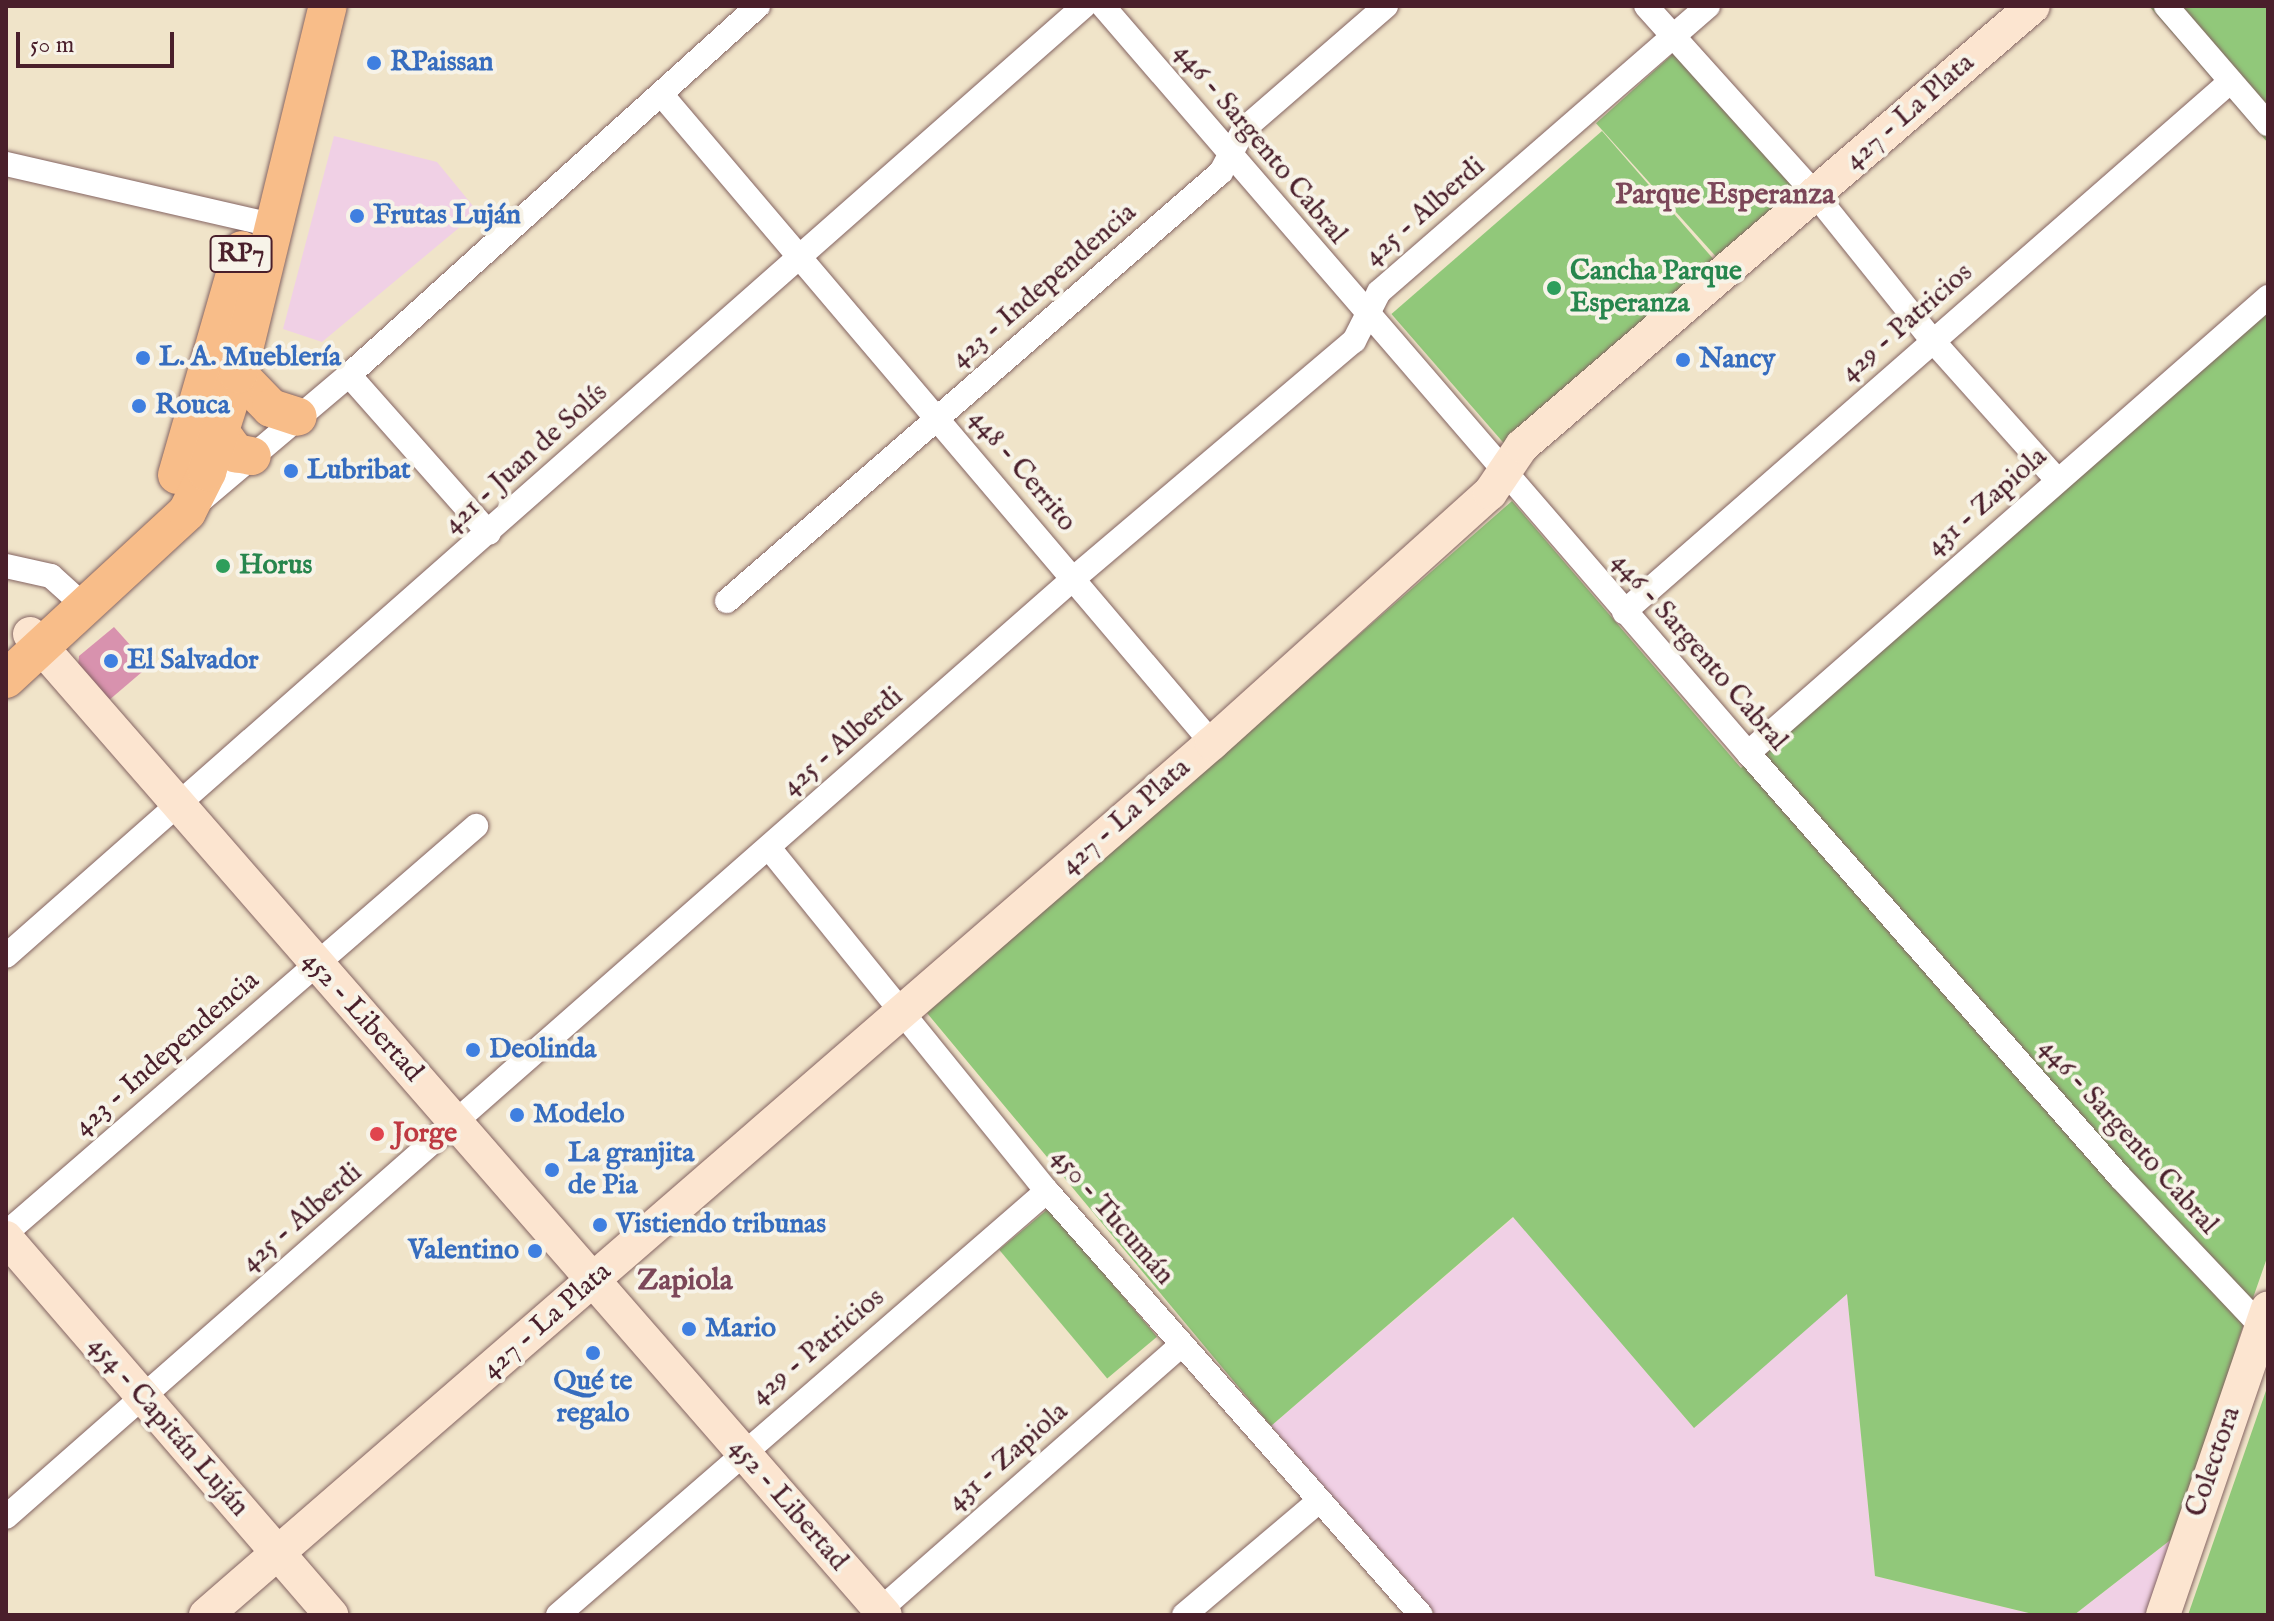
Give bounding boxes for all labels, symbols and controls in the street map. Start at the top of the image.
scale bar [20,16,178,66]
text: 50 m [30,30,74,61]
street label: 446 - Sargento Cabral [1166,37,1354,251]
place label: RPaissan [390,46,493,80]
street label: 427 - La Plata [1838,47,1982,177]
marker: RPaissan [365,54,383,72]
street label: 425 - Alberdi [1358,150,1492,274]
district label: Parque Esperanza [1615,177,1835,213]
street label: 423 - Independencia [944,196,1144,376]
place label: Frutas Luján [373,199,521,233]
marker: Frutas Luján [348,207,366,225]
road number: RP7 [209,232,273,276]
place label: Cancha Parque Esperanza [1570,255,1742,321]
street label: 429 - Patricios [1834,257,1980,389]
marker: Cancha Parque Esperanza [1545,279,1563,297]
place label: L. A. Mueblería [159,341,341,375]
place label: Nancy [1699,343,1775,377]
marker: L. A. Mueblería [134,349,152,367]
marker: Nancy [1674,351,1692,369]
street label: 421 - Juan de Solís [437,377,615,541]
place label: Rouca [155,389,230,423]
marker: Rouca [130,397,148,415]
street label: 448 - Cerrito [961,403,1083,539]
street label: 431 - Zapiola [1920,441,2054,563]
place label: Lubribat [307,454,411,488]
marker: Lubribat [282,462,300,480]
street label: 446 - Sargento Cabral [1604,546,1794,758]
place label: Horus [239,549,312,583]
marker: Horus [214,557,232,575]
place label: El Salvador [127,644,259,678]
marker: El Salvador [102,652,120,670]
street label: 425 - Alberdi [776,680,910,804]
street label: 427 - La Plata [1054,752,1198,882]
street label: 452 - Libertad [295,945,429,1089]
street label: 423 - Independencia [67,964,267,1144]
street label: 446 - Sargento Cabral [2031,1032,2225,1242]
place label: Deolinda [489,1033,596,1067]
marker: Deolinda [464,1041,482,1059]
place label: Modelo [533,1098,625,1132]
marker: Modelo [508,1106,526,1124]
place label: Jorge [393,1117,457,1151]
marker: Jorge [368,1125,386,1143]
place label: La granjita de Pia [568,1137,694,1203]
street label: 450 - Tucumán [1043,1142,1181,1292]
street label: 425 - Alberdi [235,1156,369,1280]
marker: La granjita de Pia [543,1161,561,1179]
place label: Vistiendo tribunas [616,1208,826,1242]
marker: Vistiendo tribunas [591,1216,609,1234]
place label: Valentino [408,1234,519,1268]
marker: Valentino [526,1242,544,1260]
street label: 427 - La Plata [475,1256,619,1386]
district label: Zapiola [637,1263,733,1299]
street label: 429 - Patricios [744,1281,892,1413]
place label: Mario [705,1312,776,1346]
marker: Mario [680,1320,698,1338]
street label: 454 - Capitán Luján [81,1330,255,1524]
marker: Qué te regalo [584,1344,602,1362]
place label: Qué te regalo [554,1365,632,1431]
street label: 431 - Zapiola [941,1396,1075,1518]
street label: Colectora [2180,1402,2248,1522]
street label: 452 - Libertad [722,1432,854,1578]

